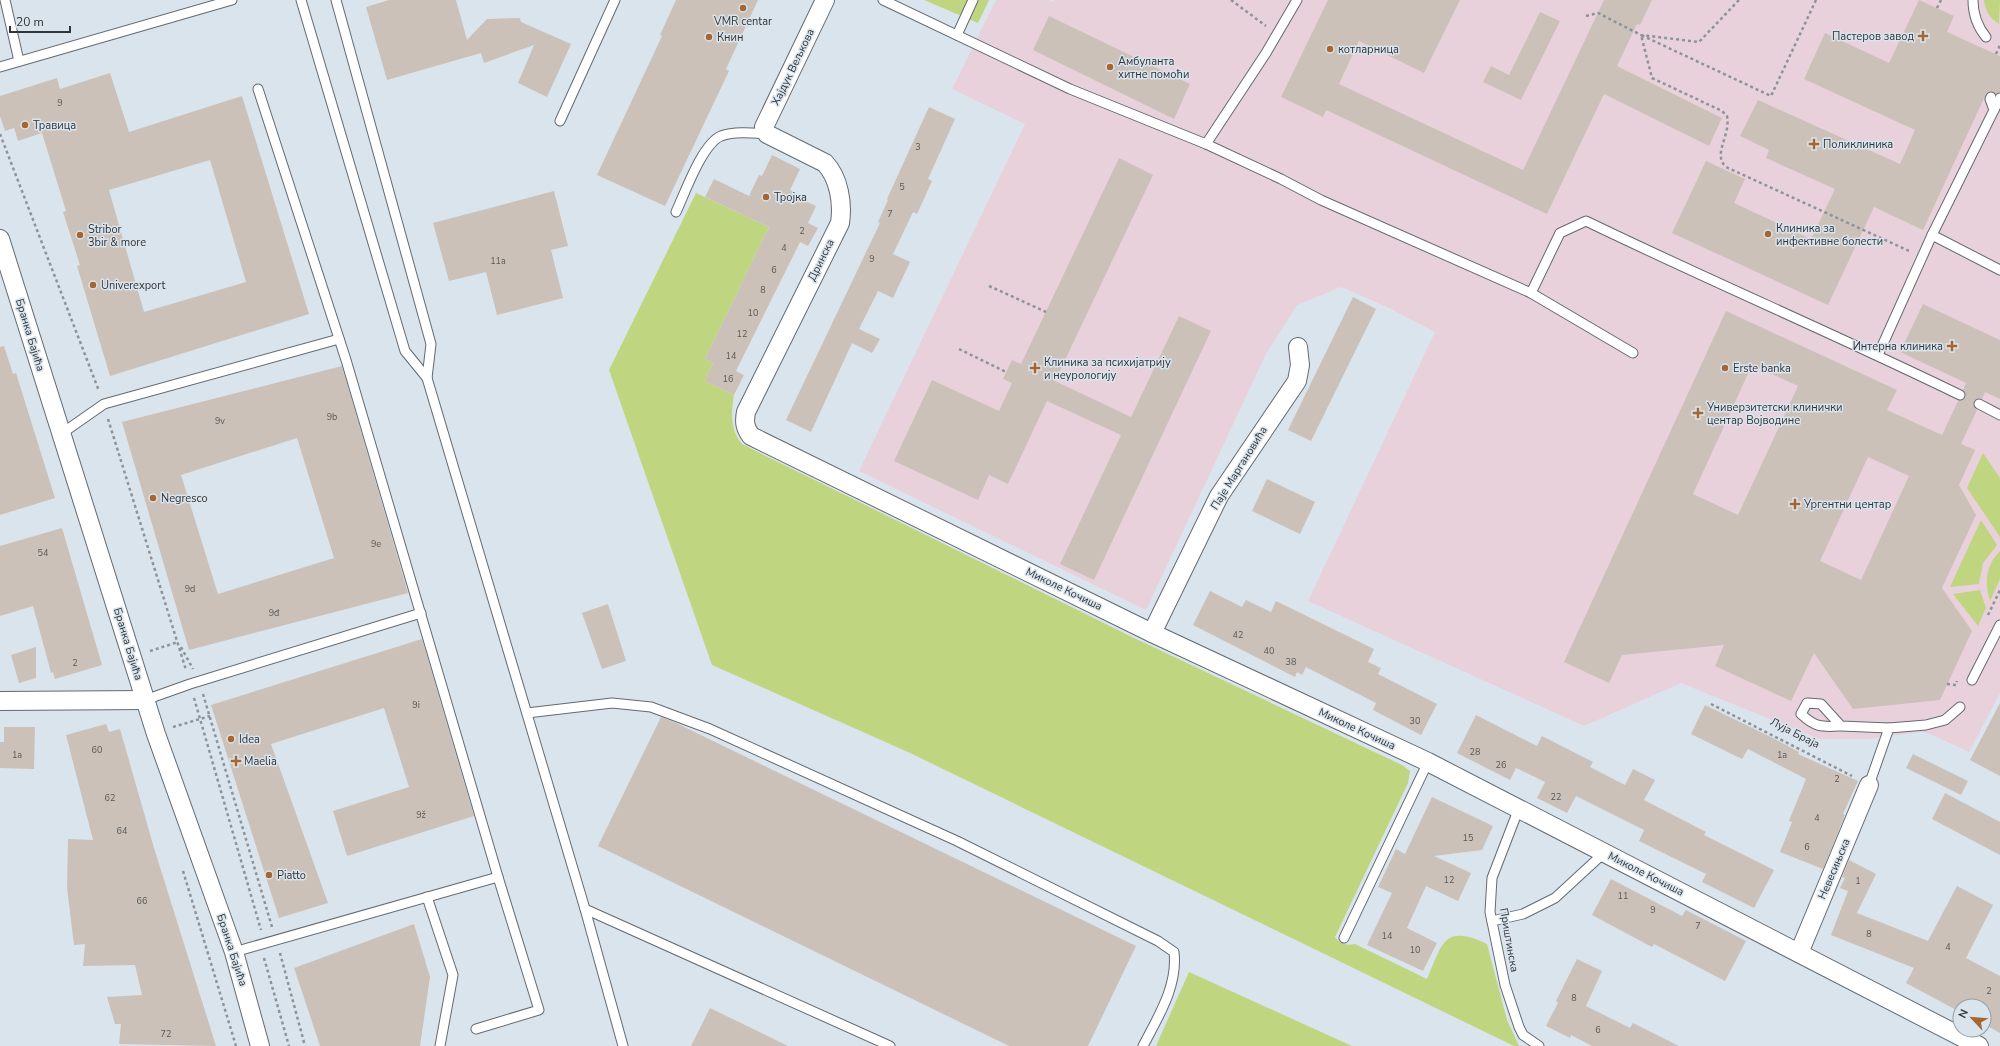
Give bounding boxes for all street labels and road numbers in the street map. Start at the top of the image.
street label: Хајдук Вељкова [768,26,818,108]
street label: Дринска [804,236,838,283]
street label: Бранка Бајића [12,297,48,373]
street label: Паје Маргановића [1207,423,1271,513]
street label: Миколе Кочиша [1023,564,1105,614]
street label: Бранка Бајића [110,606,146,682]
street label: Миколе Кочиша [1316,705,1398,753]
street label: Луја Браја [1768,714,1822,752]
street label: Невесињска [1814,836,1854,902]
street label: Миколе Кочиша [1605,848,1687,900]
street label: Приштинска [1496,907,1522,973]
street label: Бранка Бајића [213,912,251,988]

